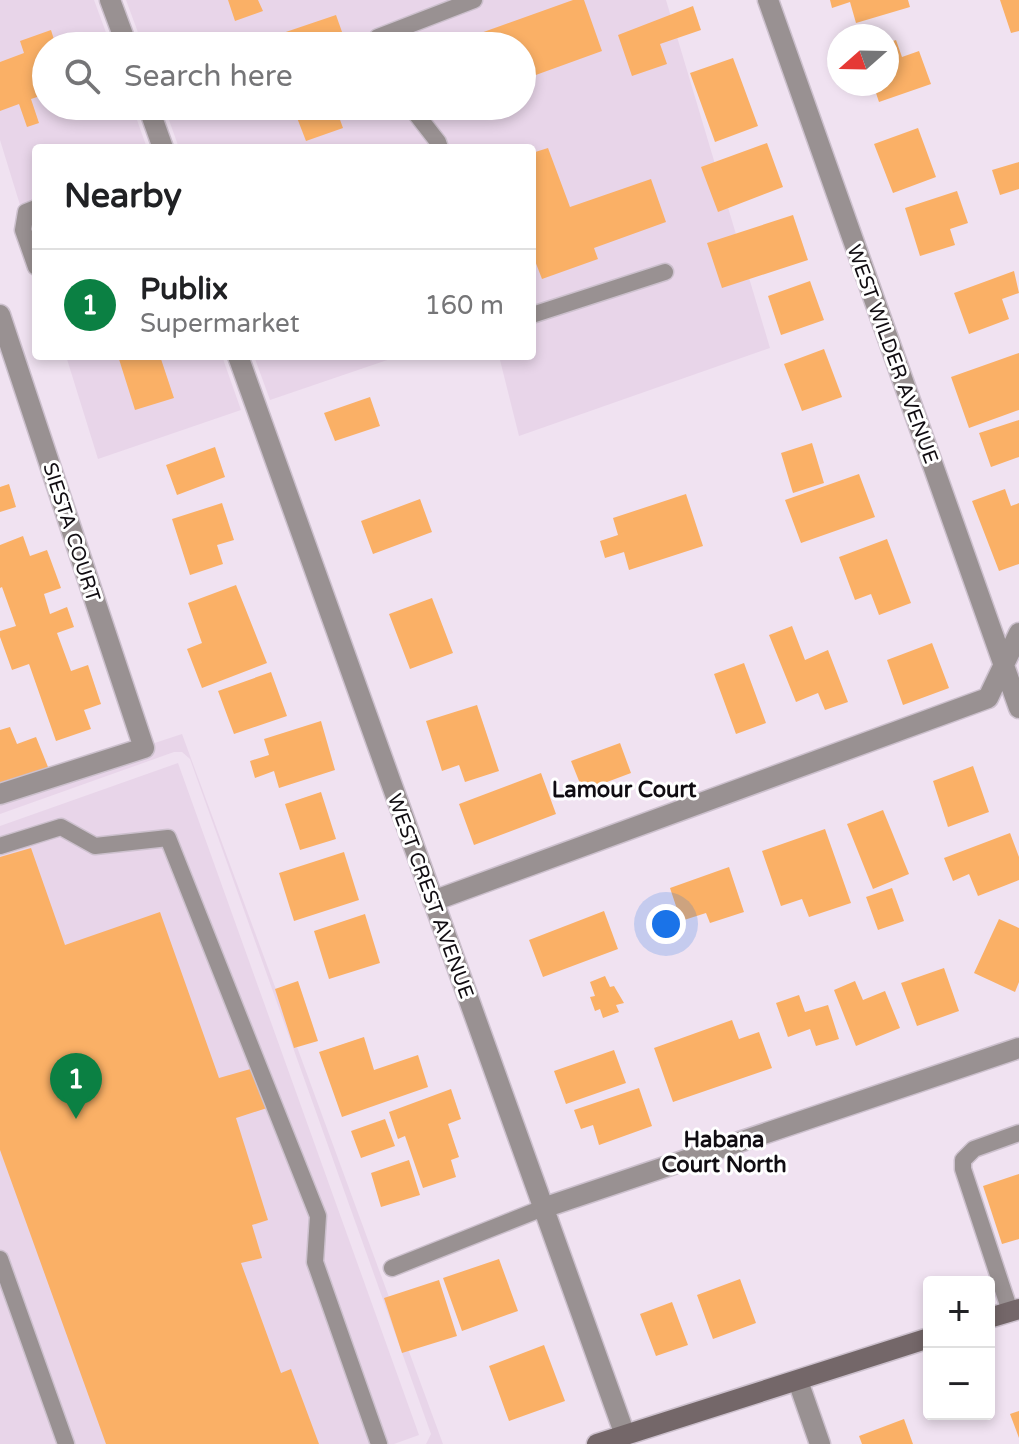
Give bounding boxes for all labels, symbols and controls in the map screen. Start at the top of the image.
north arrow [827,24,899,96]
search box [32,32,536,120]
icon: search [60,54,104,98]
text: Search here [124,58,293,95]
text: Nearby [64,176,182,217]
street label: WEST WILDER AVENUE [841,242,943,467]
text: Publix [140,271,228,308]
text: 1 [82,290,98,321]
text: 160 m [424,290,504,321]
text: Supermarket [140,308,300,339]
street label: SIESTA COURT [37,460,105,605]
district label: Lamour Court [552,777,697,803]
street label: WEST CREST AVENUE [382,791,478,1002]
your location [646,904,686,944]
pin: 1 [50,1053,102,1119]
district label: Habana Court North [661,1127,787,1178]
map controls [923,1276,995,1420]
button: + [923,1276,995,1348]
button: − [923,1348,995,1420]

